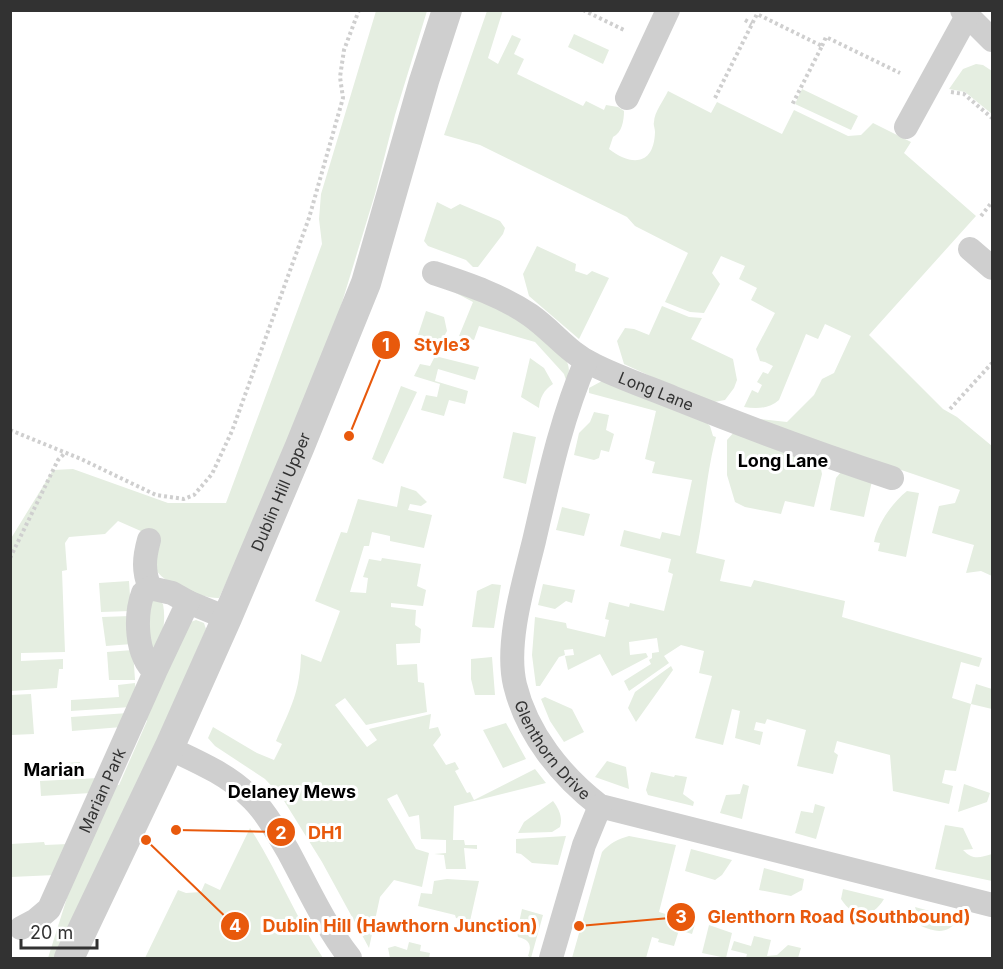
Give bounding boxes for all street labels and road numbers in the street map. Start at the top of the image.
street label: Long Lane [616,367,697,415]
street label: Dublin Hill Upper [246,429,314,554]
street label: Glenthorn Drive [510,697,595,804]
street label: Marian Park [74,745,130,836]

